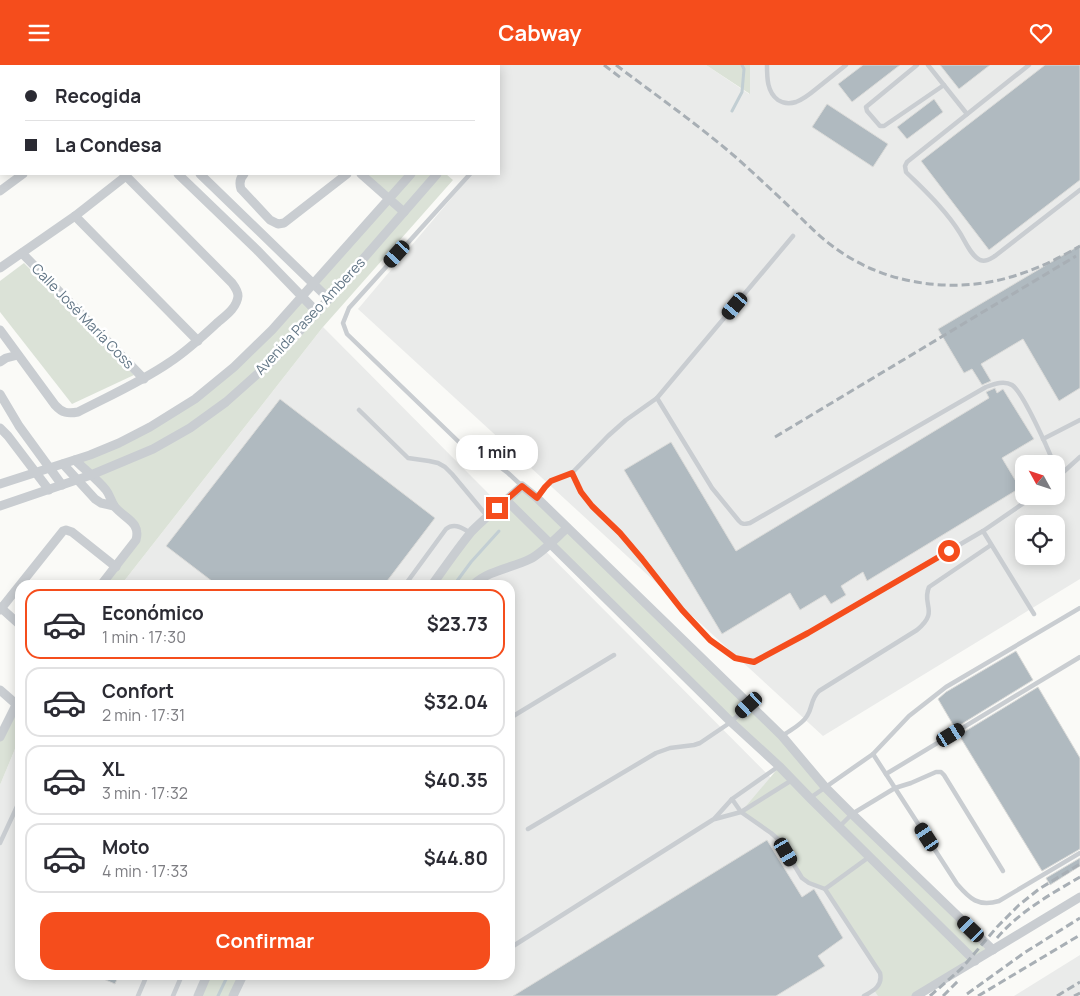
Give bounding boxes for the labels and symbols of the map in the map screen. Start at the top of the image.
car [381,238,412,270]
street label: Avenida Paseo Amberes [250,253,369,378]
street label: Calle José María Coss [28,259,139,373]
car [719,290,750,322]
callout: 1 min [456,435,538,471]
north arrow [1015,455,1065,505]
route end [486,497,508,519]
route start [938,540,960,562]
car [732,689,765,721]
car [934,721,967,749]
car [912,820,941,854]
car [772,835,799,869]
car [954,913,987,945]

